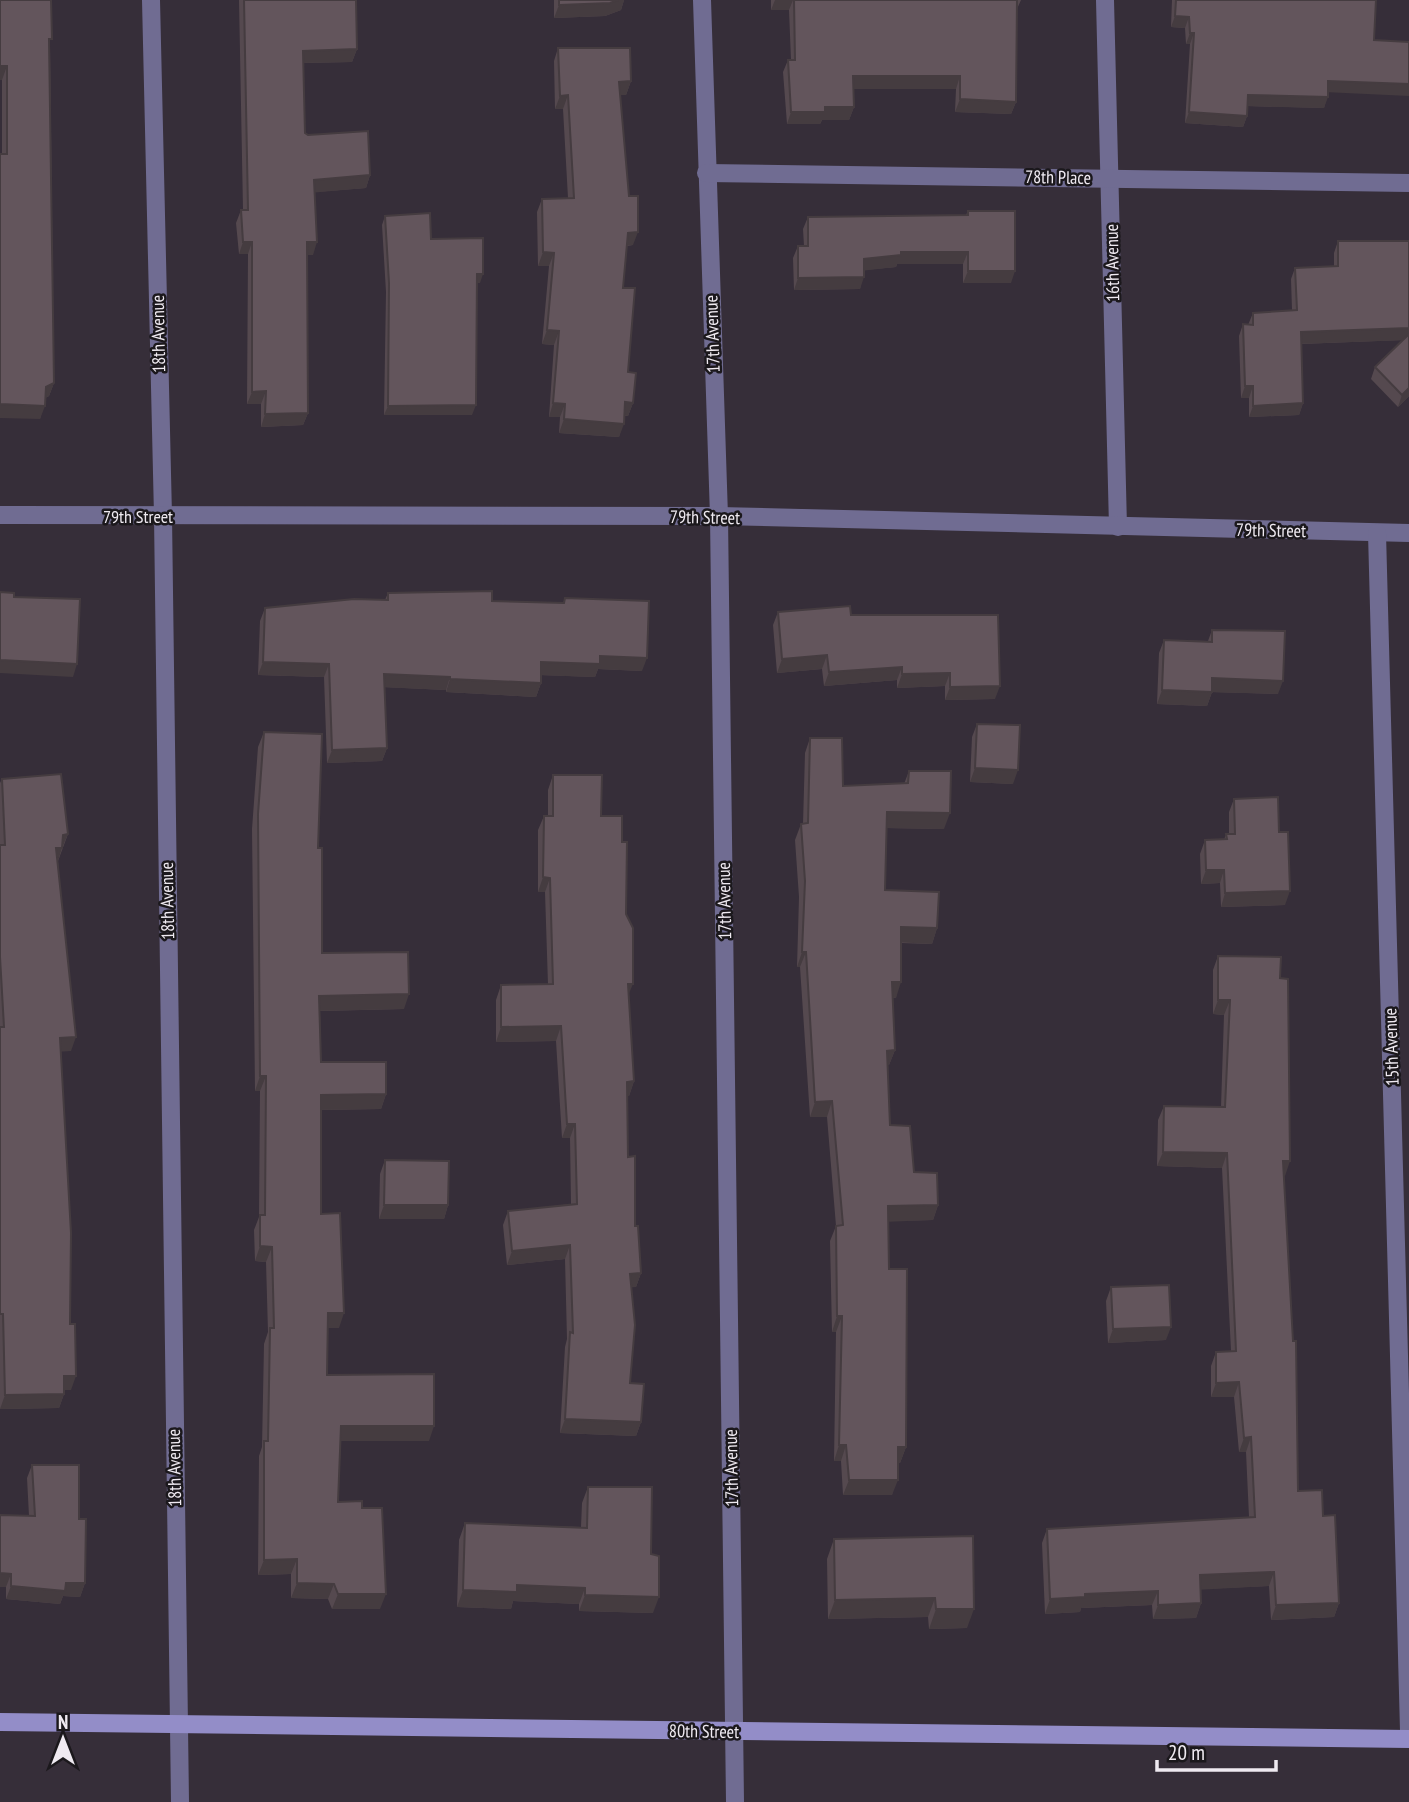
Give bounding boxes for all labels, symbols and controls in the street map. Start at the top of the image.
street label: 78th Place [1025,165,1091,189]
street label: 16th Avenue [1100,224,1124,302]
street label: 18th Avenue [146,295,170,373]
street label: 17th Avenue [699,295,725,373]
street label: 79th Street [103,505,173,528]
street label: 79th Street [670,505,740,529]
street label: 79th Street [1236,518,1306,542]
street label: 18th Avenue [155,862,179,940]
street label: 17th Avenue [712,862,736,940]
street label: 15th Avenue [1378,1008,1404,1086]
street label: 18th Avenue [162,1429,186,1507]
street label: 17th Avenue [719,1429,743,1507]
north arrow [28,1704,98,1774]
text: N [58,1710,68,1734]
street label: 80th Street [669,1719,739,1743]
scale bar [1157,1728,1276,1772]
text: 20 m [1168,1739,1205,1766]

